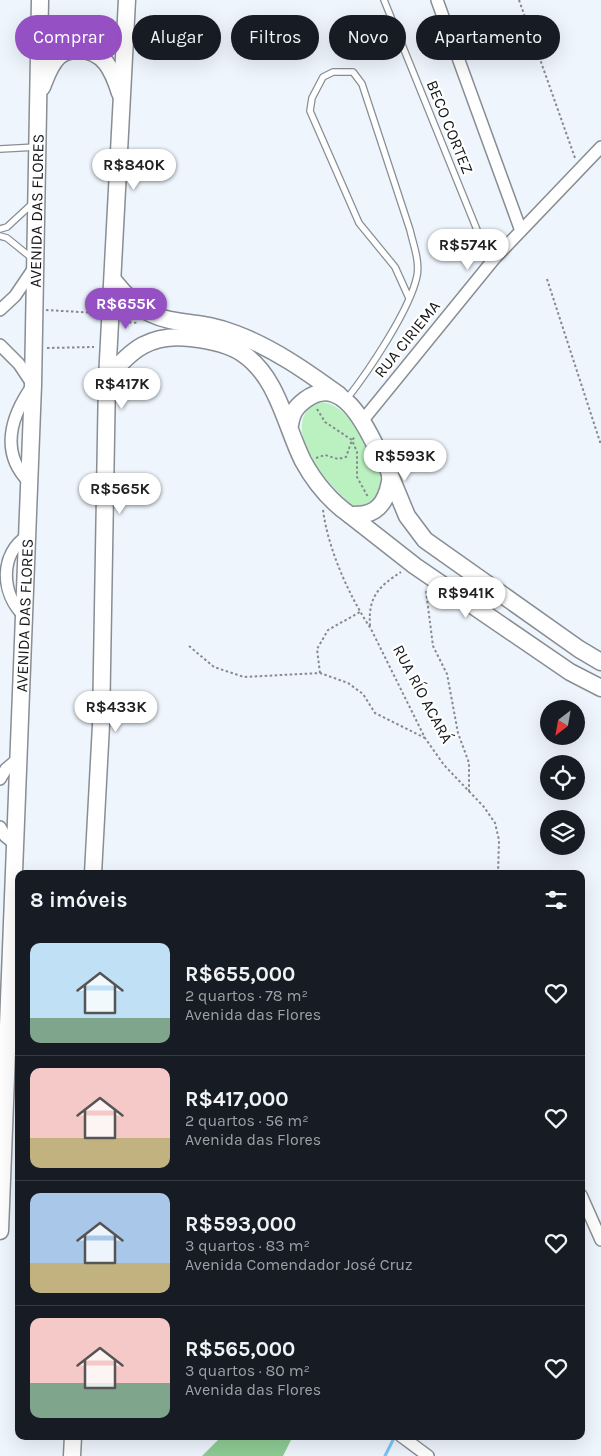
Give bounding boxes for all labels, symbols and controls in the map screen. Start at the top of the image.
chip: Comprar [15,15,122,60]
chip: Alugar [132,15,221,60]
chip: Filtros [231,15,319,60]
chip: Novo [329,15,406,60]
chip: Apartamento [416,15,560,60]
street label: BECO CORTEZ [423,77,477,177]
street label: AVENIDA DAS FLORES [25,134,47,288]
pin: R$840K [93,148,175,191]
text: R$840K [103,155,165,174]
pin: R$574K [427,228,509,271]
text: R$574K [439,235,497,254]
pin: R$655K [85,288,167,330]
text: R$655K [96,294,156,313]
street label: RUA CIRIEMA [370,297,444,381]
pin: R$417K [81,368,163,410]
text: R$417K [95,374,149,393]
pin: R$593K [364,440,446,482]
text: R$593K [375,446,435,465]
pin: R$565K [79,472,161,515]
text: R$565K [90,479,150,498]
street label: AVENIDA DAS FLORES [12,538,36,693]
pin: R$941K [425,576,507,619]
text: R$941K [438,583,494,602]
street label: RUA RÍO ACARÁ [389,641,457,747]
pin: R$433K [75,690,157,733]
text: R$433K [85,697,147,716]
north arrow [540,700,585,745]
map controls [540,700,585,855]
button: locate [540,755,585,800]
button: layers [540,810,585,855]
icon: filters [542,886,570,914]
text: 8 imóveis [30,888,128,912]
text: R$655,000 [185,962,295,986]
icon: home [70,963,130,1023]
icon: heart [542,979,570,1007]
text: 2 quartos · 78 m² [185,986,308,1005]
text: Avenida das Flores [185,1005,321,1024]
text: R$417,000 [185,1087,289,1111]
icon: home [70,1088,130,1148]
icon: heart [542,1104,570,1132]
text: 2 quartos · 56 m² [185,1111,309,1130]
text: Avenida das Flores [185,1130,321,1149]
text: R$593,000 [185,1212,296,1236]
icon: home [70,1213,130,1273]
icon: heart [542,1229,570,1257]
text: 3 quartos · 83 m² [185,1236,310,1255]
text: Avenida Comendador José Cruz [185,1255,413,1274]
text: R$565,000 [185,1337,295,1361]
icon: home [70,1338,130,1398]
icon: heart [542,1354,570,1382]
text: 3 quartos · 80 m² [185,1361,310,1380]
text: Avenida das Flores [185,1380,321,1399]

